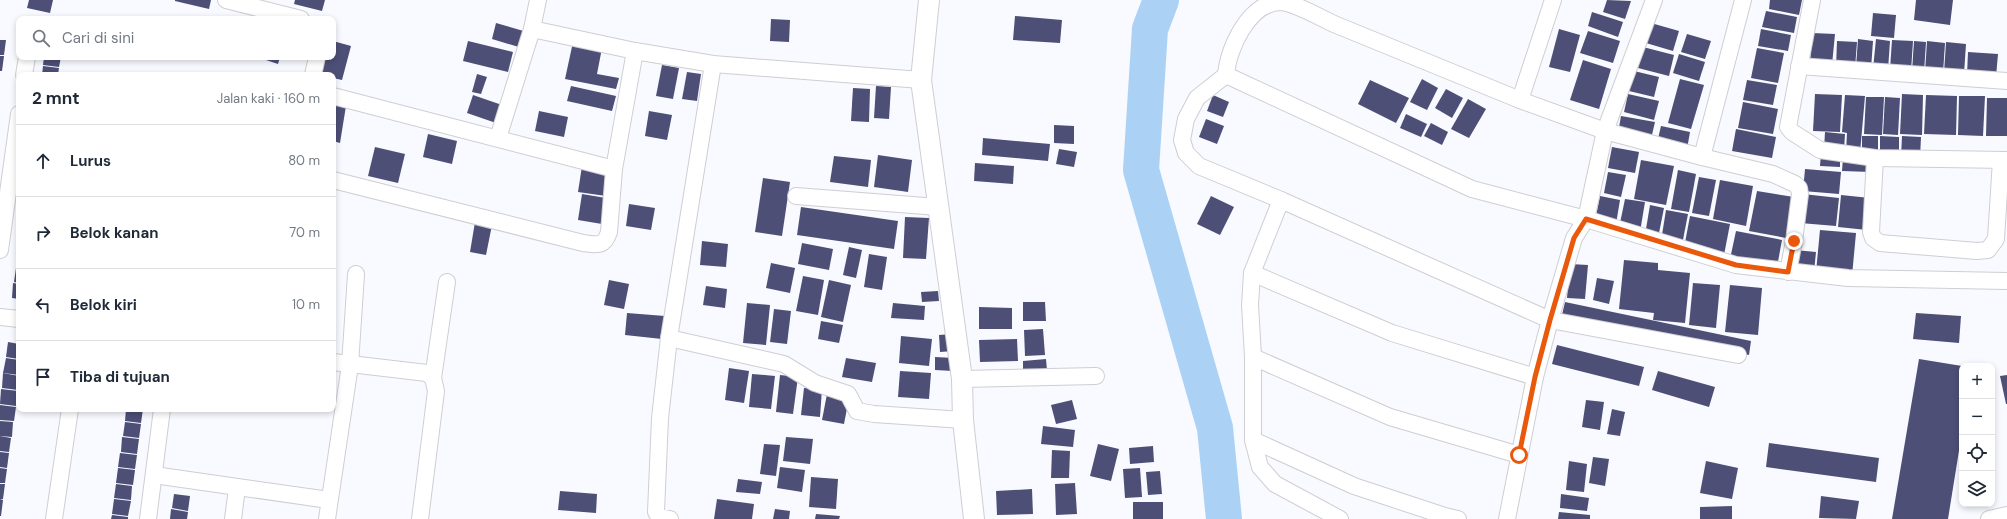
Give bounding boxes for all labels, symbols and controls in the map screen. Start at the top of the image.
search box [16,16,336,60]
icon: search [30,27,52,49]
text: Cari di sini [62,28,134,48]
text: 2 mnt [32,87,80,109]
text: Jalan kaki · 160 m [217,90,320,107]
icon: ahead [32,150,54,172]
text: Lurus [70,151,111,171]
text: 80 m [288,152,320,169]
icon: right [32,222,54,244]
text: Belok kanan [70,223,158,243]
text: 70 m [289,224,320,241]
route end [1785,232,1803,250]
icon: left [32,294,54,316]
text: Belok kiri [70,295,137,315]
text: 10 m [292,296,320,313]
map controls [1959,363,1995,507]
button: + [1959,363,1995,399]
icon: arrive [32,366,54,388]
text: Tiba di tujuan [70,367,170,387]
button: − [1959,399,1995,435]
button: locate [1959,435,1995,471]
route start [1510,446,1528,464]
button: layers [1959,471,1995,507]

